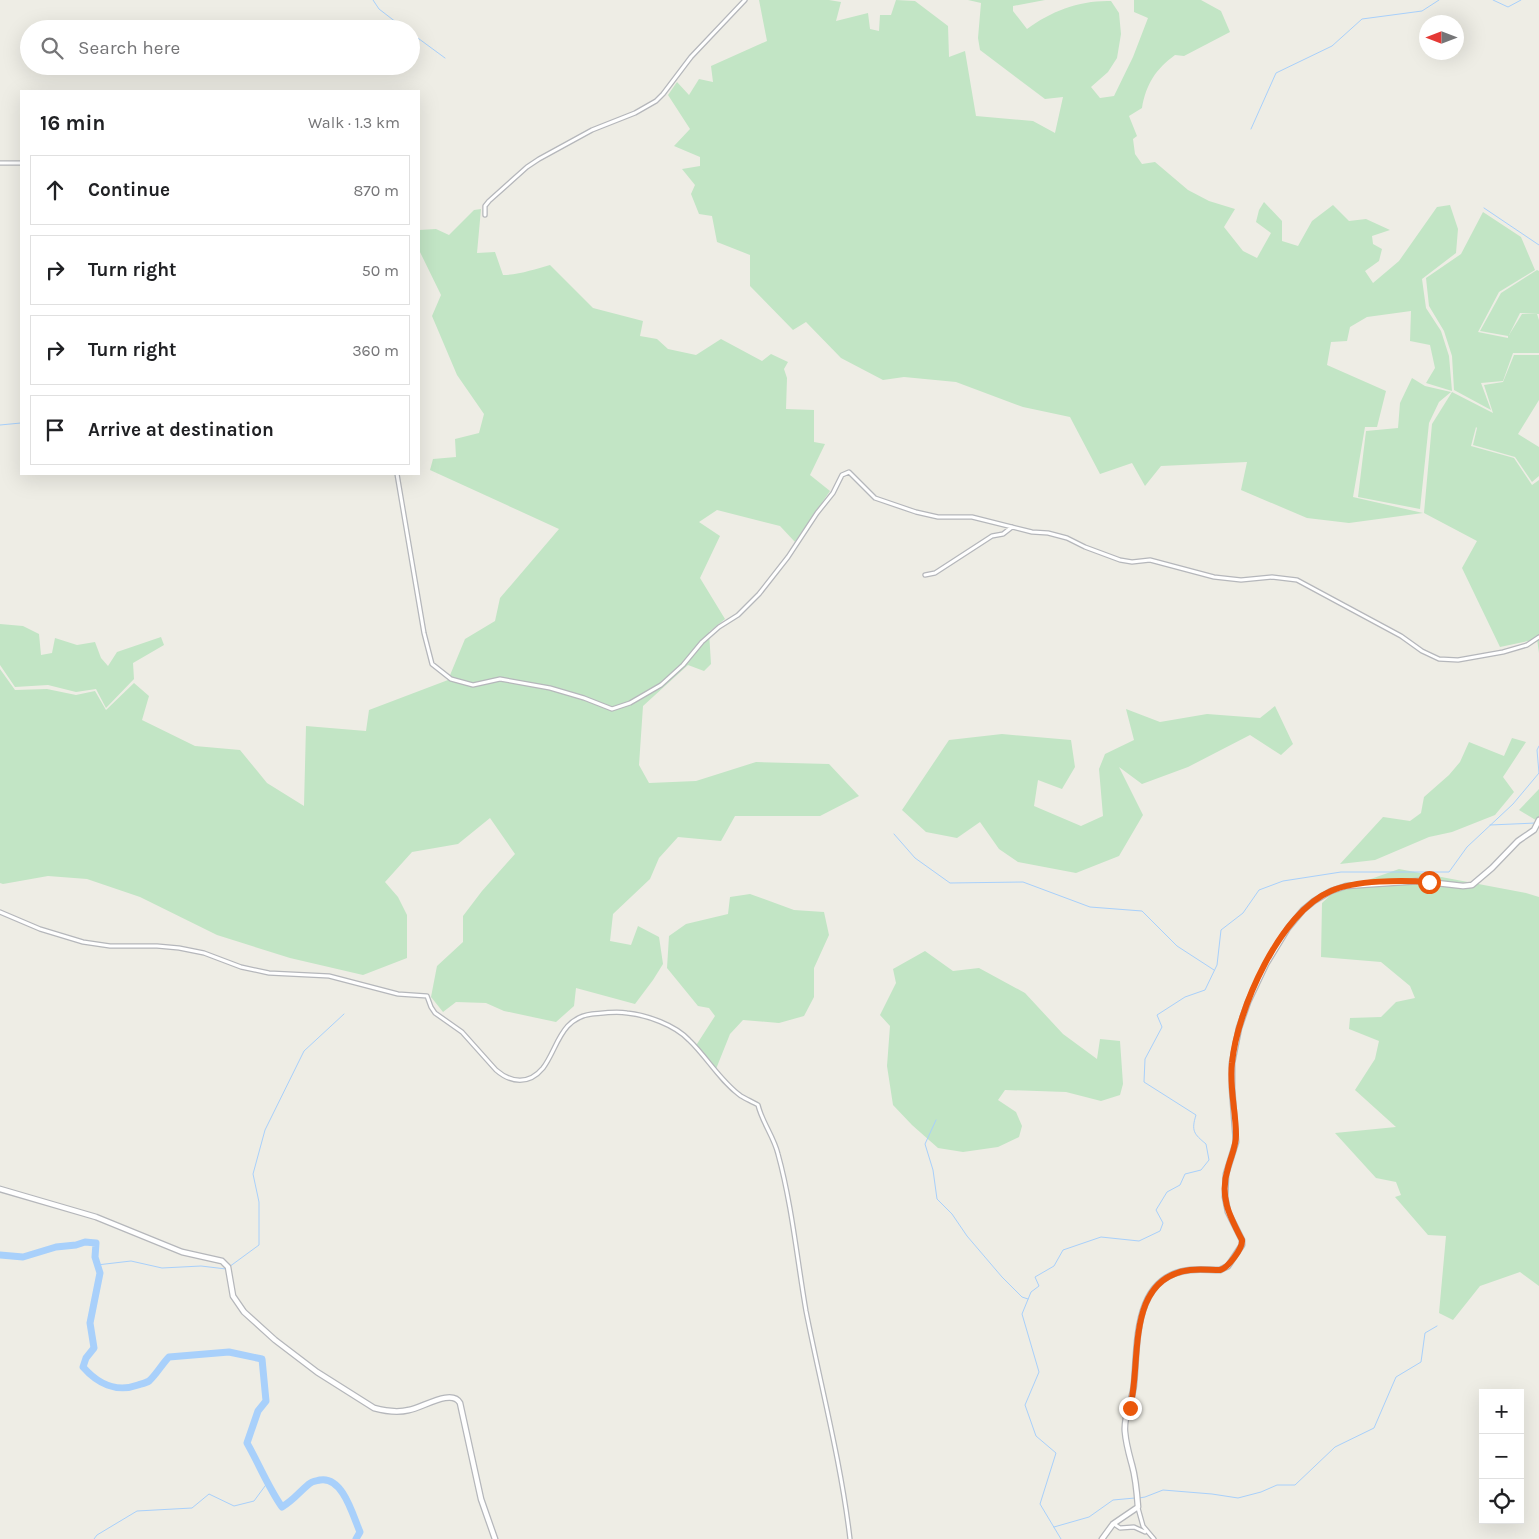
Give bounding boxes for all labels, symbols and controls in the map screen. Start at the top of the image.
north arrow [1419,15,1464,60]
search box [20,20,420,75]
icon: search [38,34,66,62]
text: Search here [78,37,180,59]
text: 16 min [40,111,105,135]
text: Walk · 1.3 km [308,113,400,132]
icon: ahead [41,176,69,204]
text: Continue [88,179,170,201]
text: 870 m [353,181,399,200]
icon: right [41,256,69,284]
text: Turn right [88,259,177,281]
text: 50 m [362,261,399,280]
icon: right [41,336,69,364]
text: Turn right [88,339,177,361]
text: 360 m [352,341,399,360]
icon: arrive [41,416,69,444]
text: Arrive at destination [88,419,274,441]
route start [1418,871,1441,894]
map controls [1479,1389,1524,1524]
button: + [1479,1389,1524,1434]
route end [1119,1397,1142,1420]
button: − [1479,1434,1524,1479]
button: locate [1479,1479,1524,1524]

